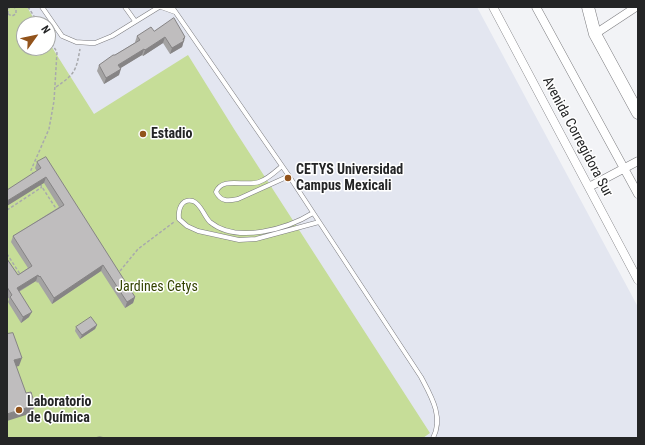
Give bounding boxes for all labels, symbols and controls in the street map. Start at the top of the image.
north arrow [16,16,56,56]
text: N [38,23,53,36]
street label: Avenida Corregidora Sur [538,74,616,200]
place label: Estadio [151,126,193,142]
marker: Estadio [138,129,148,139]
place label: CETYS Universidad Campus Mexicali [296,162,403,194]
marker: CETYS Universidad Campus Mexicali [283,173,293,183]
park label: Jardines Cetys [116,279,198,295]
place label: Laboratorio de Química [27,394,91,426]
marker: Laboratorio de Química [14,405,24,415]

